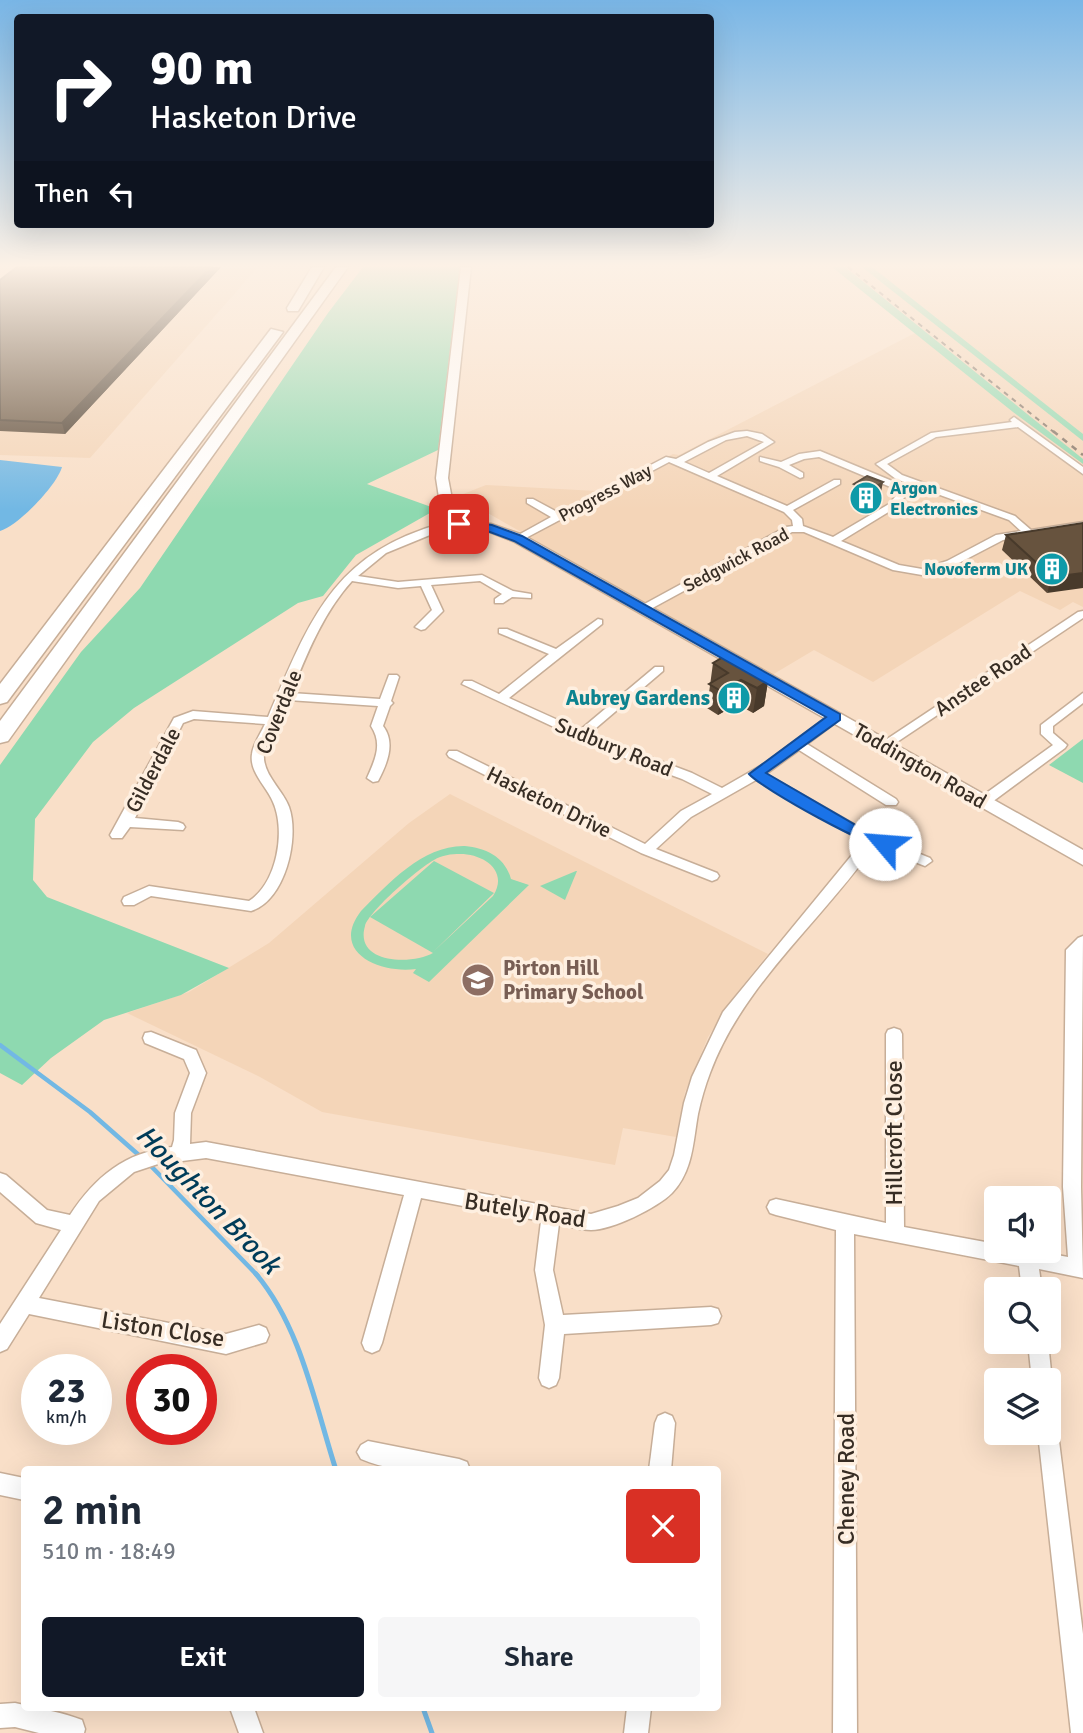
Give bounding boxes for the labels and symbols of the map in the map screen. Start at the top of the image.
street label: Progress Way [555,459,656,527]
place label: Argon Electronics [890,477,978,520]
building icon: Argon Electronics [847,479,885,517]
pin [429,494,489,554]
street label: Sedgwick Road [680,523,792,597]
building icon: Novoferm UK [1033,550,1071,588]
place label: Novoferm UK [924,558,1029,580]
street label: Anstee Road [930,638,1036,722]
street label: Coverdale [250,666,308,758]
building icon: Aubrey Gardens [715,679,753,717]
place label: Aubrey Gardens [566,685,710,711]
street label: Sudbury Road [551,712,677,782]
street label: Toddington Road [849,717,991,815]
street label: Gilderdale [120,723,186,817]
street label: Hasketon Drive [482,761,616,843]
position arrow [848,807,922,881]
place label: Pirton Hill Primary School [503,955,644,1005]
school or university icon: Pirton Hill Primary School [459,961,497,999]
street label: Hillcroft Close [879,1060,909,1206]
water label: Houghton Brook [129,1118,290,1283]
street label: Butely Road [462,1186,588,1234]
street label: Liston Close [99,1304,227,1354]
speed limit sign: 30 [126,1354,217,1445]
street label: Cheney Road [831,1413,861,1545]

